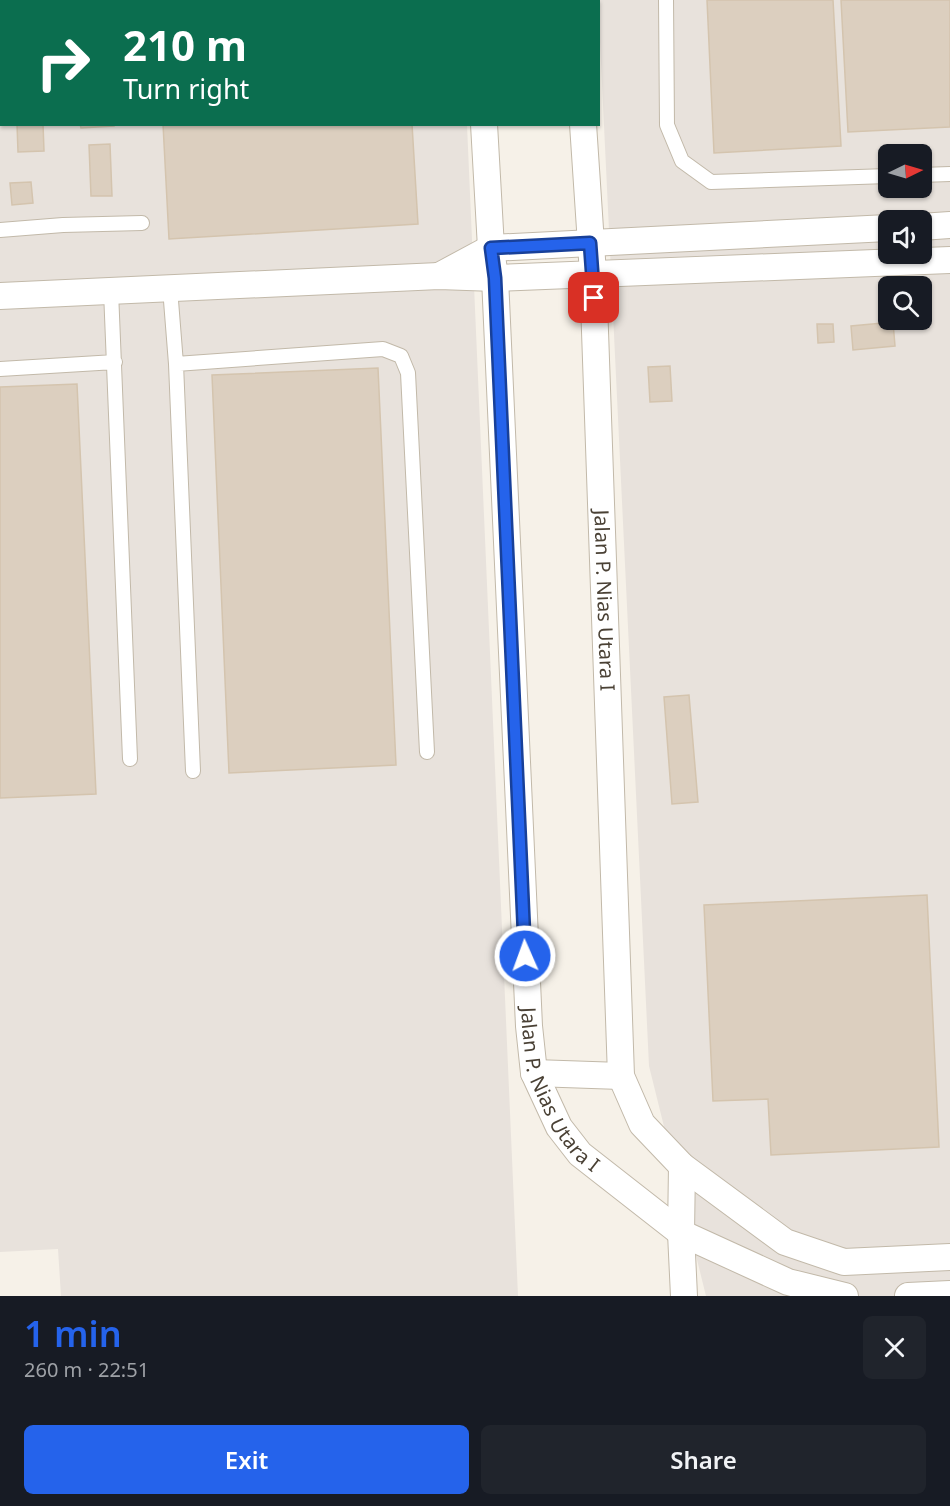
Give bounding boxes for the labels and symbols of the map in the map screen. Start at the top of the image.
north arrow [878,144,932,198]
pin [568,272,619,323]
street label: Jalan P. Nias Utara I [588,507,622,692]
position arrow [493,924,557,988]
street label: Jalan P. Nias Utara I [515,1004,606,1177]

